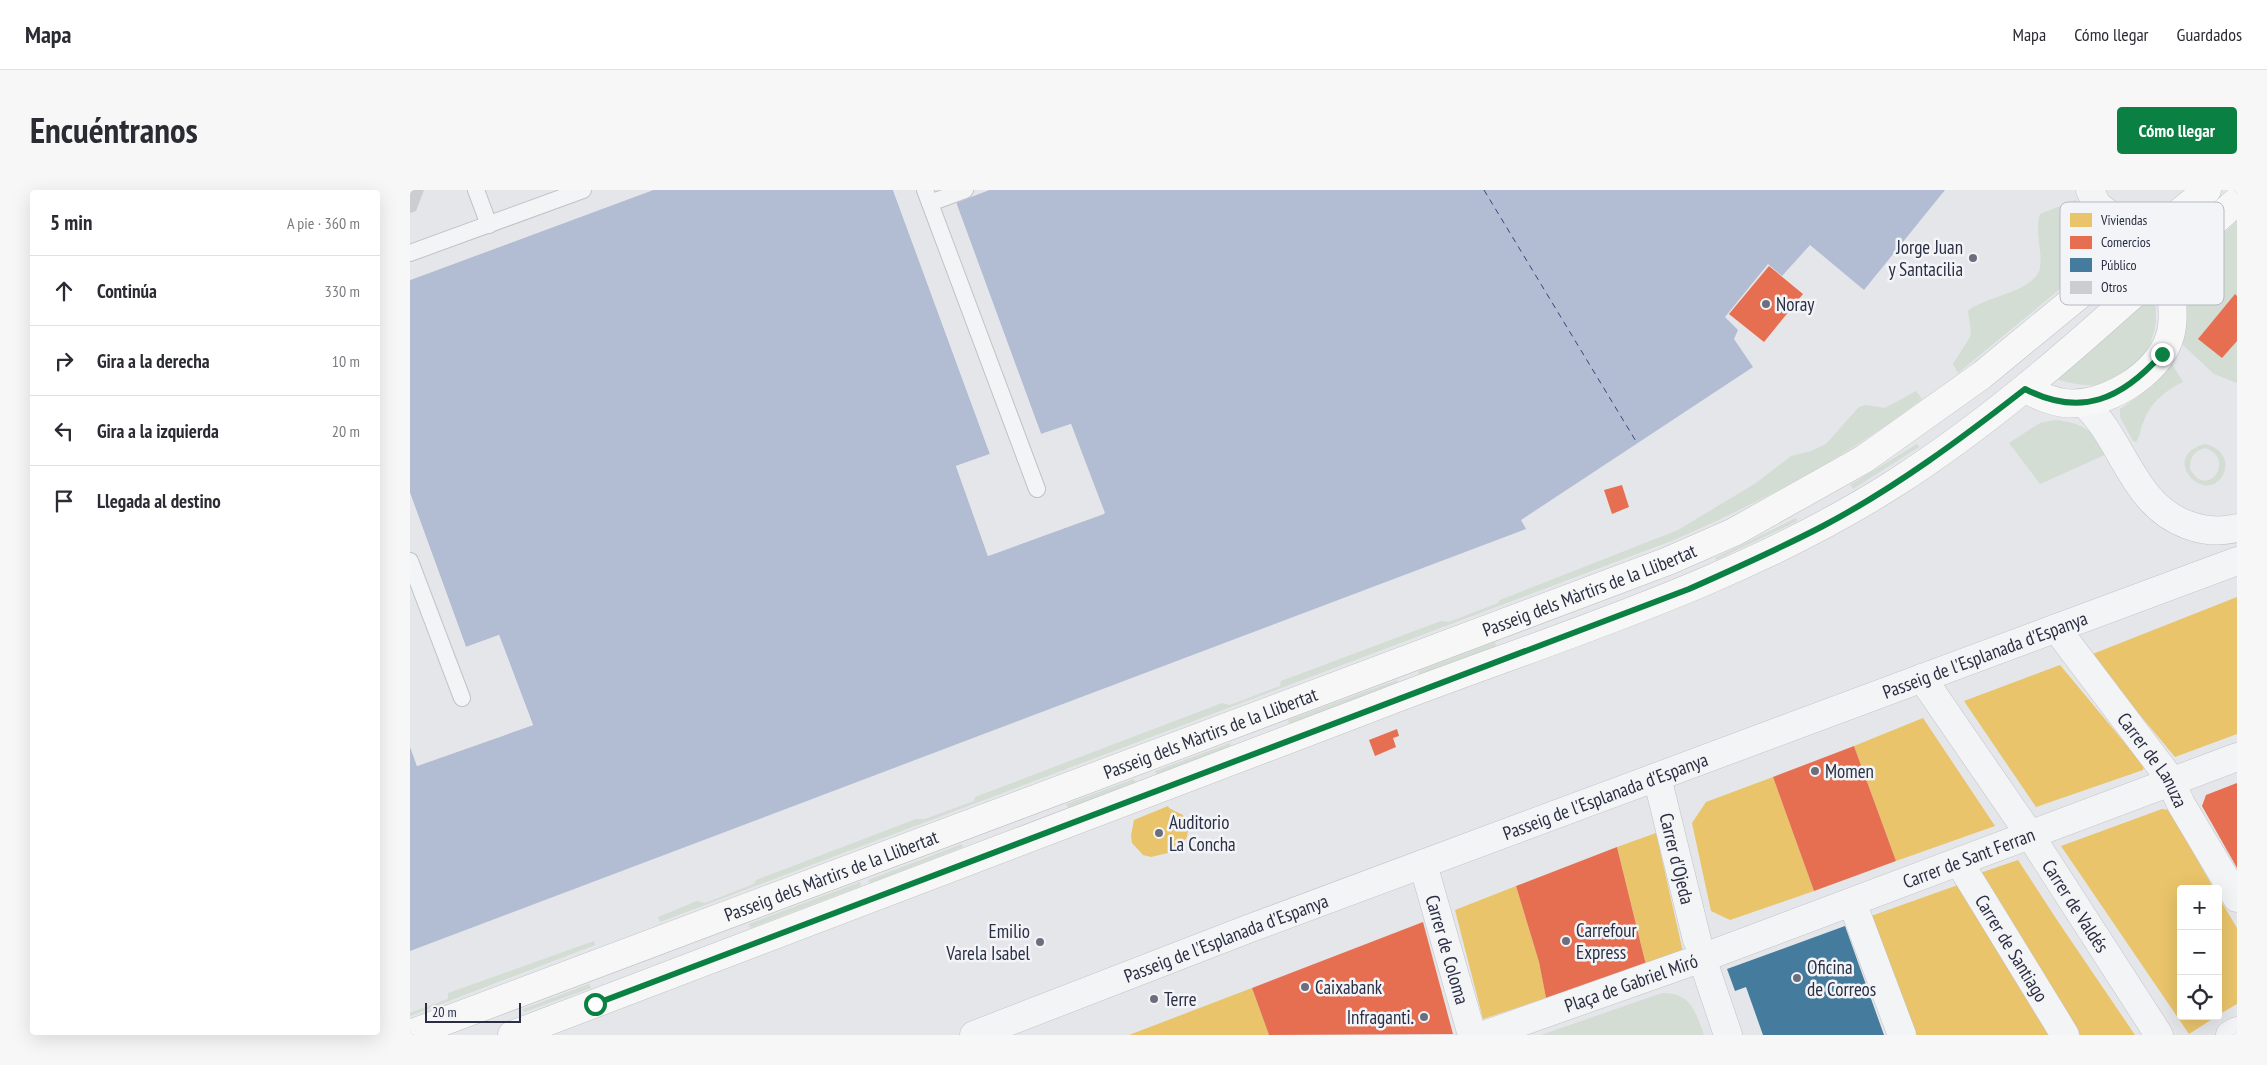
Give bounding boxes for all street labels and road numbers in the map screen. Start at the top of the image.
street label: Passeig dels Màrtirs de la Llibertat [1479,538,1700,642]
street label: Passeig de l'Esplanada d'Espanya [1879,606,2091,704]
street label: Passeig dels Màrtirs de la Llibertat [1100,682,1321,784]
street label: Carrer de Lanuza [2112,708,2193,811]
street label: Passeig de l'Esplanada d'Espanya [1500,747,1711,845]
street label: Carrer d'Ojeda [1654,811,1700,907]
street label: Carrer de Sant Ferran [1899,822,2038,894]
street label: Passeig dels Màrtirs de la Llibertat [721,824,942,927]
street label: Carrer de Valdés [2037,855,2115,957]
street label: Passeig de l'Esplanada d'Espanya [1120,888,1331,988]
street label: Carrer de Santiago [1970,890,2054,1006]
street label: Carrer de Coloma [1420,892,1475,1007]
street label: Plaça de Gabriel Miró [1561,948,1701,1018]

